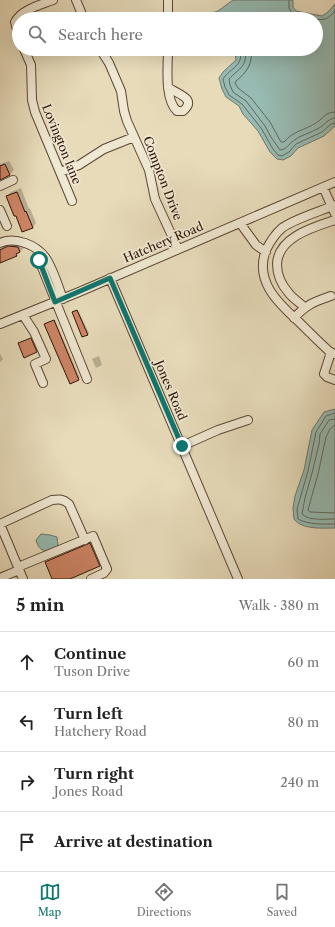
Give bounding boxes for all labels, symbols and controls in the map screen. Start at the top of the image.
search box [12,12,323,56]
icon: search [26,23,48,45]
text: Search here [58,25,143,44]
street label: Lovington lane [39,102,85,187]
street label: Compton Drive [140,134,186,222]
street label: Hatchery Road [121,218,206,266]
route start [30,251,48,269]
street label: Jones Road [151,356,191,423]
route end [173,437,191,455]
text: 5 min [16,595,64,615]
text: Walk · 380 m [239,597,319,613]
text: Continue [54,644,126,663]
icon: ahead [16,651,38,673]
text: 60 m [288,654,319,670]
text: Tuson Drive [54,663,130,679]
text: Turn left [54,704,123,723]
icon: left [16,711,38,733]
text: 80 m [287,714,319,730]
text: Hatchery Road [54,723,147,739]
text: Turn right [54,764,134,783]
icon: right [16,771,38,793]
text: 240 m [280,774,319,790]
text: Jones Road [54,783,123,799]
icon: arrive [16,831,38,853]
text: Arrive at destination [54,832,213,851]
tab: Map [38,881,61,919]
tab: Directions [137,881,191,919]
tab: Saved [267,881,297,919]

